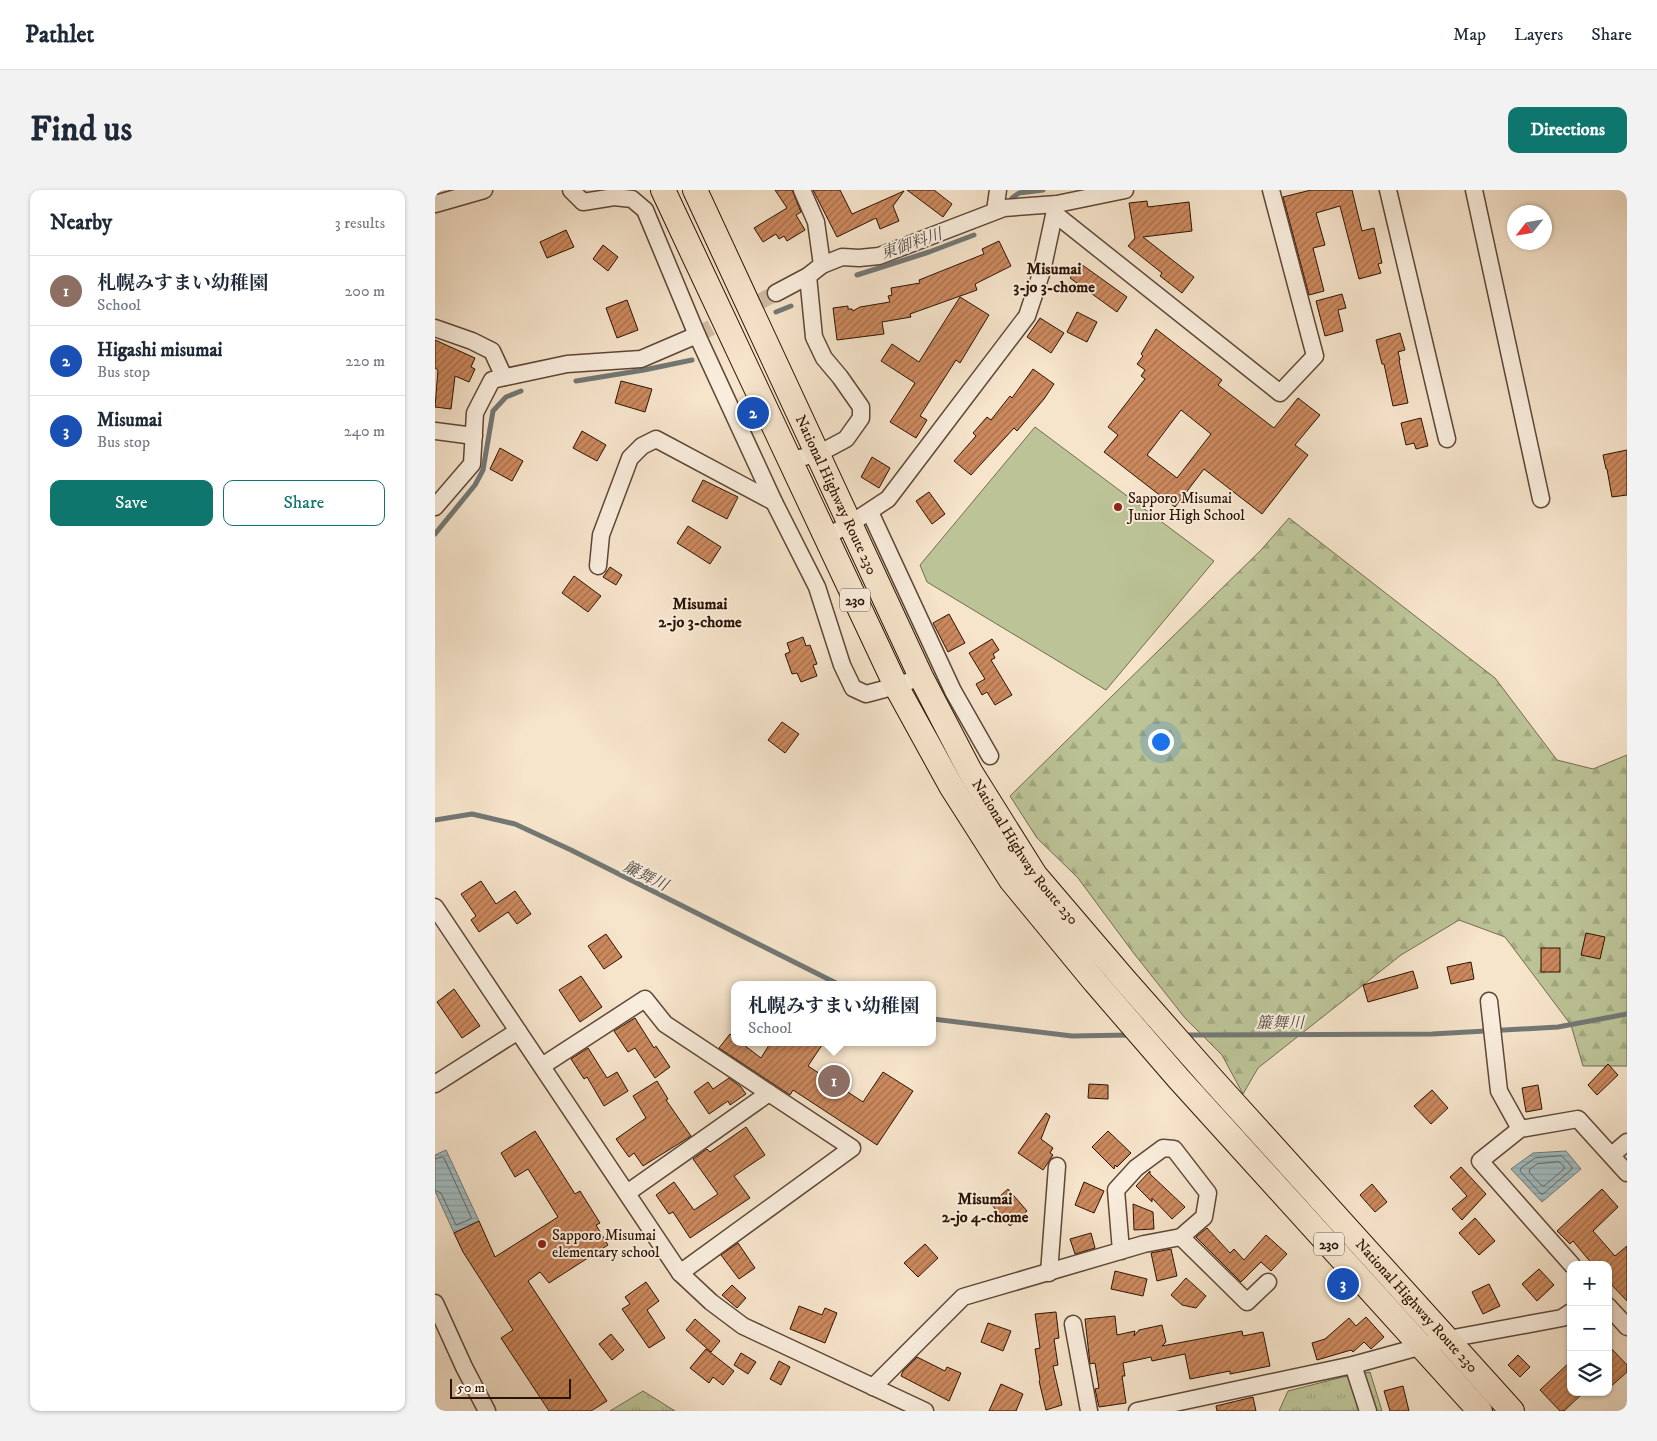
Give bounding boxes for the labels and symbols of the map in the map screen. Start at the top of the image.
north arrow [1507,205,1552,250]
water label: 東御料川 [878,223,947,264]
district label: Misumai 3-jo 3-chome [1013,259,1095,297]
pin: 2 [737,394,769,432]
street label: National Highway Route 230 [791,412,881,578]
place label: Sapporo Misumai Junior High School [1126,489,1245,525]
marker: Sapporo Misumai Junior High School [1112,501,1124,513]
road number: 230 [840,588,870,612]
district label: Misumai 2-jo 3-chome [658,594,742,632]
your location [1148,729,1174,755]
street label: National Highway Route 230 [967,776,1082,929]
water label: 簾舞川 [620,856,673,896]
water label: 簾舞川 [1256,1013,1306,1033]
pin: 1 [818,1062,850,1100]
district label: Misumai 2-jo 4-chome [942,1189,1029,1227]
place label: Sapporo Misumai elementary school [552,1226,660,1262]
road number: 230 [1314,1232,1344,1256]
street label: National Highway Route 230 [1351,1235,1482,1377]
marker: Sapporo Misumai elementary school [536,1238,548,1250]
pin: 3 [1327,1265,1359,1303]
scale bar [450,1376,571,1399]

